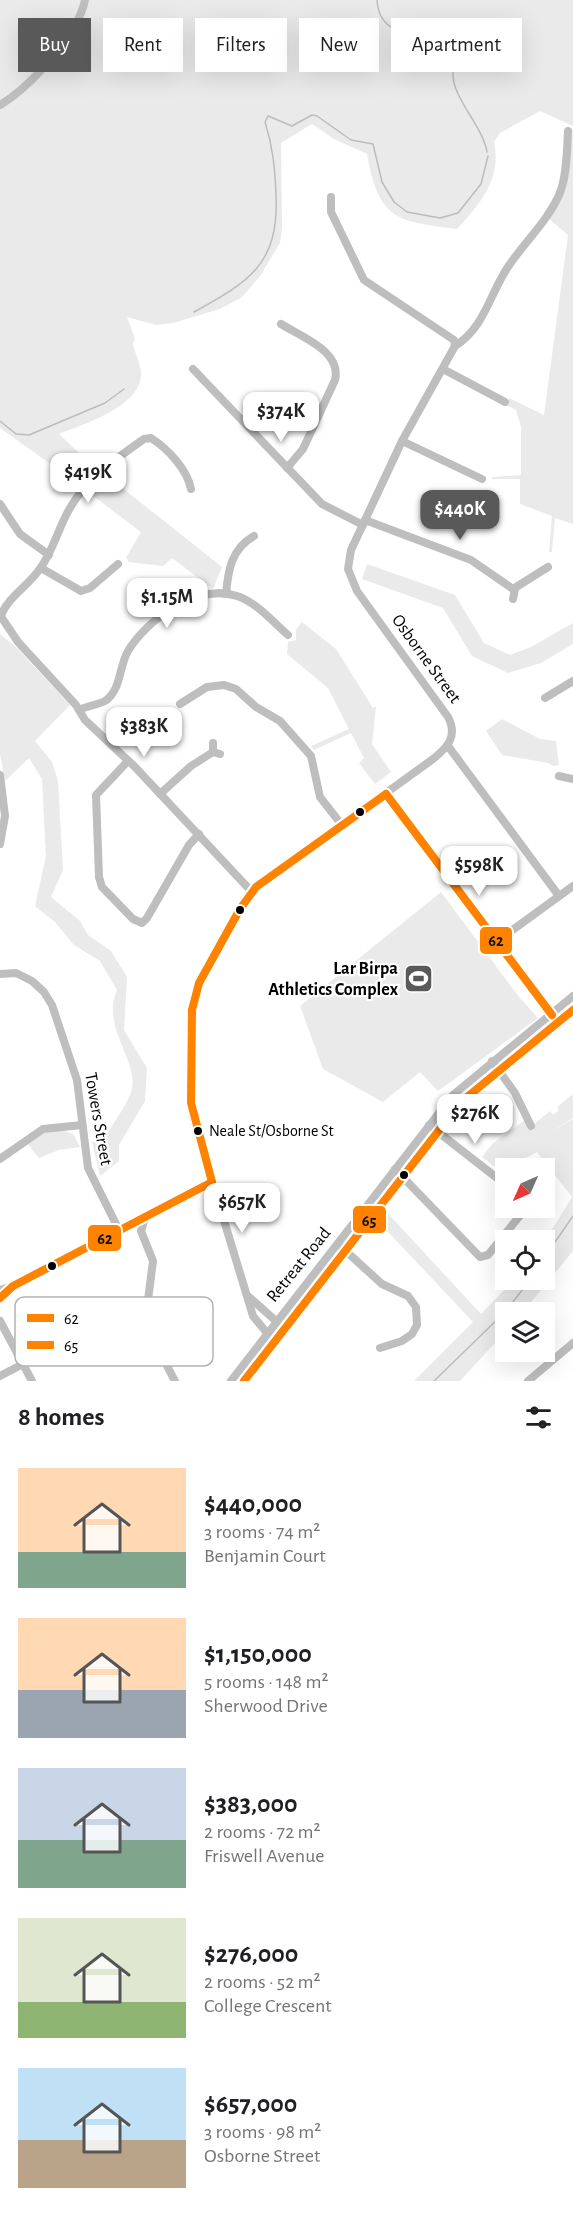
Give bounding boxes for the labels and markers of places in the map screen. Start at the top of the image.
pin: $374K [239,392,323,443]
pin: $419K [46,453,130,504]
pin: $440K [418,490,502,541]
pin: $1.15M [118,578,216,629]
pin: $383K [102,707,186,758]
unlabelled marker [354,806,366,818]
pin: $598K [437,846,521,897]
unlabelled marker [234,904,246,916]
place label: Lar Birpa Athletics Complex [268,960,399,999]
sports icon: Lar Birpa Athletics Complex [403,963,435,995]
pin: $276K [433,1094,517,1145]
place label: Neale St/Osborne St [209,1123,334,1139]
marker: Neale St/Osborne St [192,1125,204,1137]
unlabelled marker [398,1169,410,1181]
pin: $657K [200,1183,284,1234]
unlabelled marker [46,1260,58,1272]

